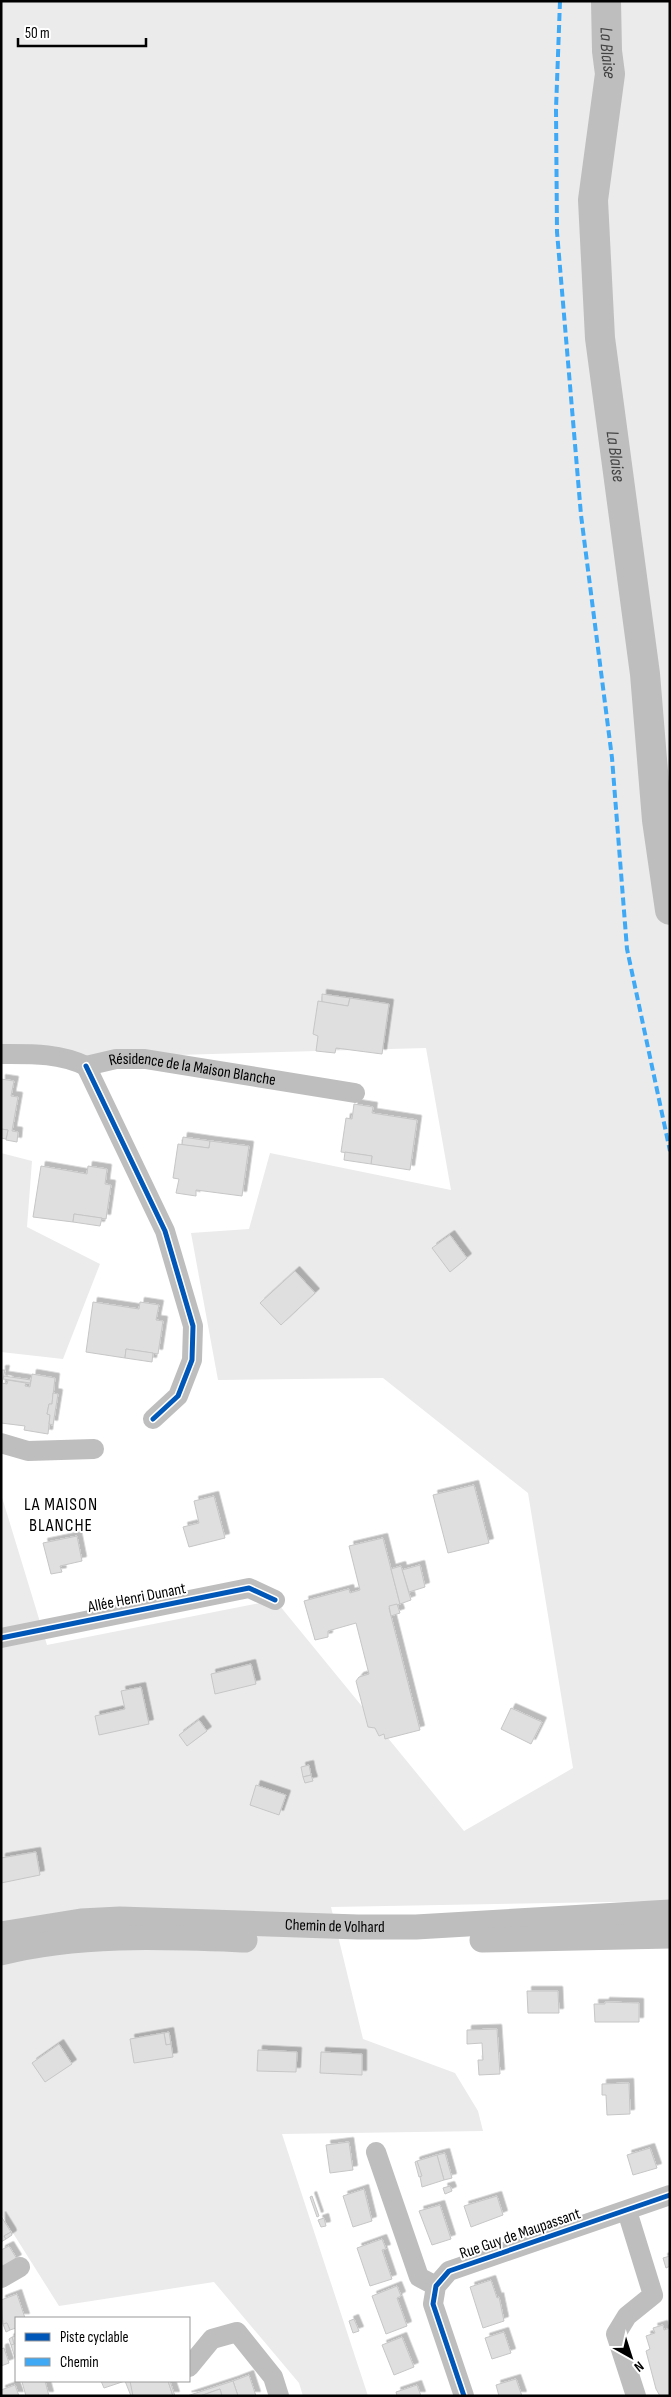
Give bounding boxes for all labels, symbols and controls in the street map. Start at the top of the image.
scale bar [18,15,145,47]
text: 50 m [25,24,50,43]
water label: La Blaise [596,27,621,80]
water label: La Blaise [602,429,630,483]
street label: Résidence de la Maison Blanche [107,1050,277,1090]
district label: LA MAISON BLANCHE [24,1494,98,1536]
street label: Allée Henri Dunant [85,1579,188,1617]
street label: Chemin de Volhard [285,1915,385,1937]
street label: Rue Guy de Maupassant [457,2204,583,2264]
legend [15,2317,190,2382]
text: Piste cyclable [60,2328,129,2347]
north arrow [606,2332,656,2382]
text: Chemin [60,2353,99,2372]
text: N [631,2358,647,2376]

